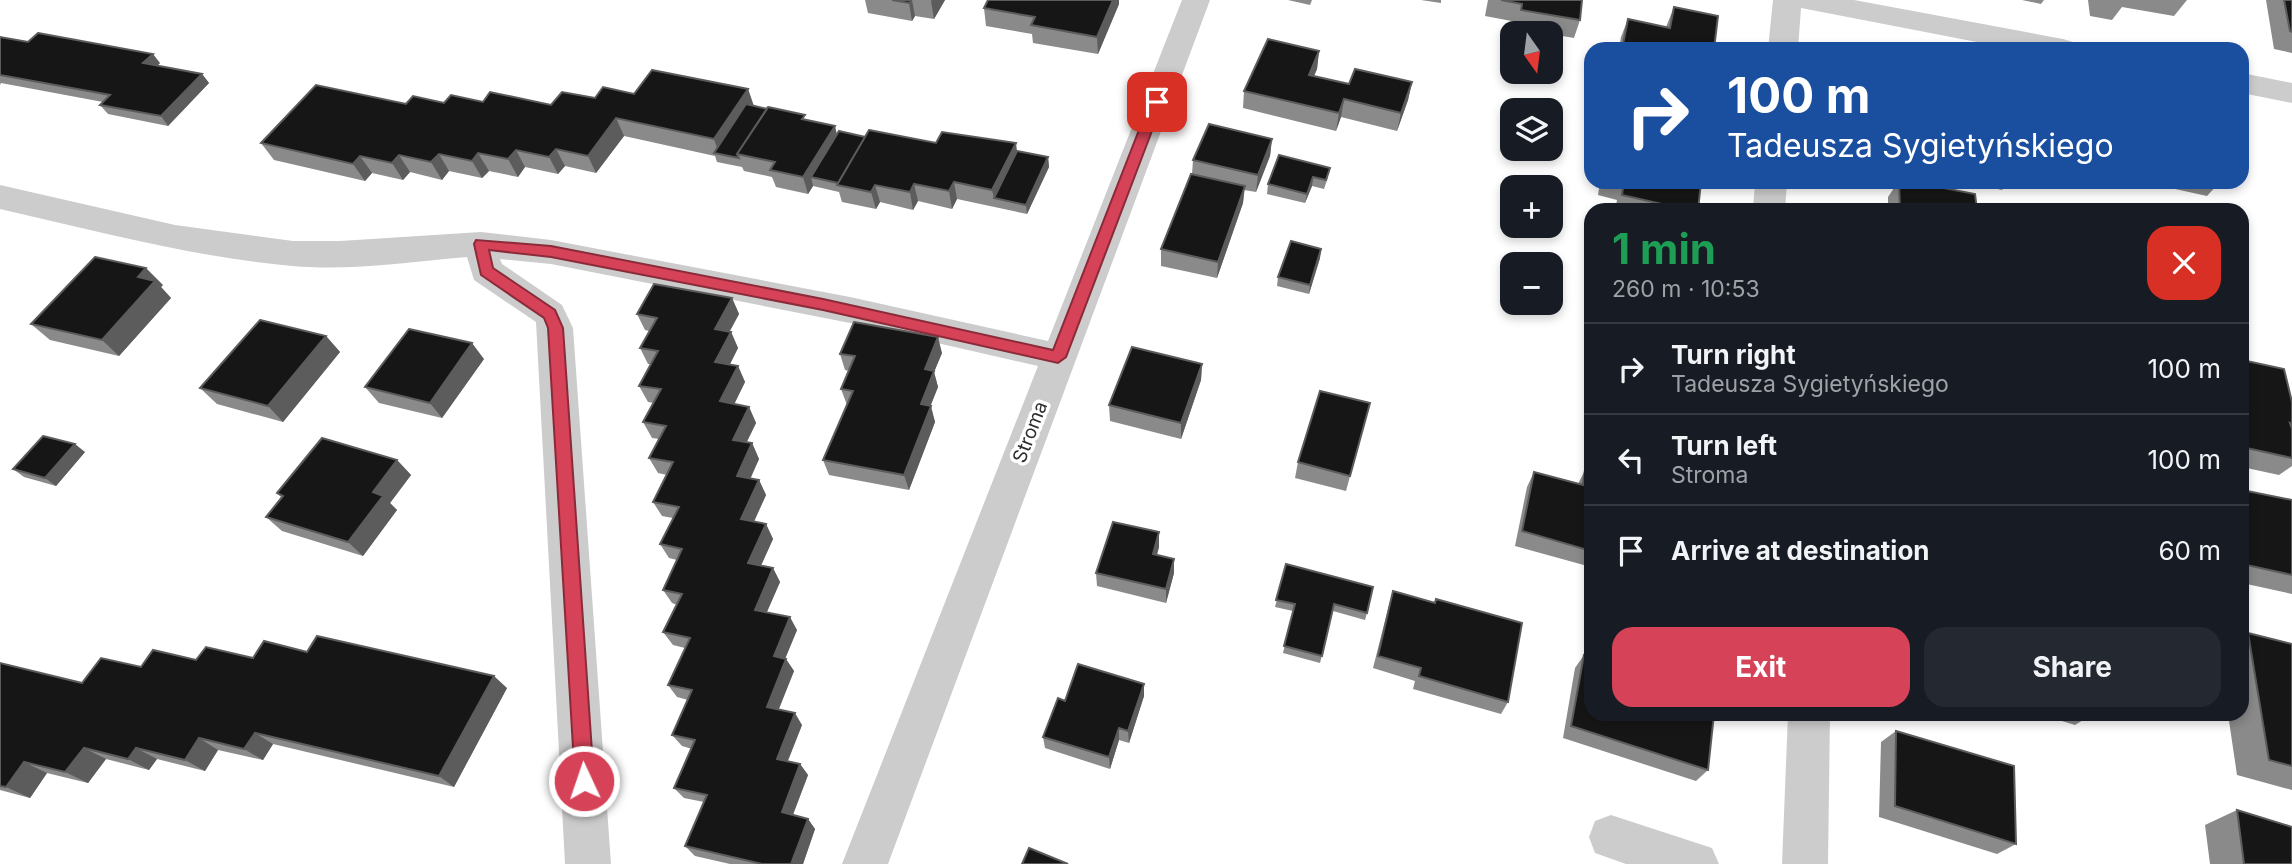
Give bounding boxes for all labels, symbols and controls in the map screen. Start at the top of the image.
north arrow [1500,21,1563,84]
map controls [1500,21,1563,315]
text: 100 m [1727,66,1871,125]
icon: right [1612,70,1703,161]
pin [1127,72,1187,132]
icon: arrive [1138,83,1176,121]
button: layers [1500,98,1563,161]
text: Tadeusza Sygietyńskiego [1727,126,2114,165]
button: + [1500,175,1563,238]
text: 1 min [1612,223,1716,274]
button: close [2147,226,2221,300]
button: − [1500,252,1563,315]
text: 260 m · 10:53 [1612,275,1760,303]
text: Turn right [1671,339,1796,370]
icon: right [1612,350,1650,388]
text: 100 m [2148,353,2221,384]
text: Tadeusza Sygietyńskiego [1671,370,1949,398]
street label: Stroma [1008,398,1052,466]
text: Turn left [1671,430,1777,461]
icon: left [1612,441,1650,479]
text: 100 m [2148,444,2221,475]
text: Stroma [1671,461,1748,489]
icon: arrive [1612,532,1650,570]
text: Arrive at destination [1671,535,1930,566]
text: 60 m [2158,535,2221,566]
button: Exit [1612,627,1910,707]
button: Share [1924,627,2221,707]
position arrow [547,744,621,818]

